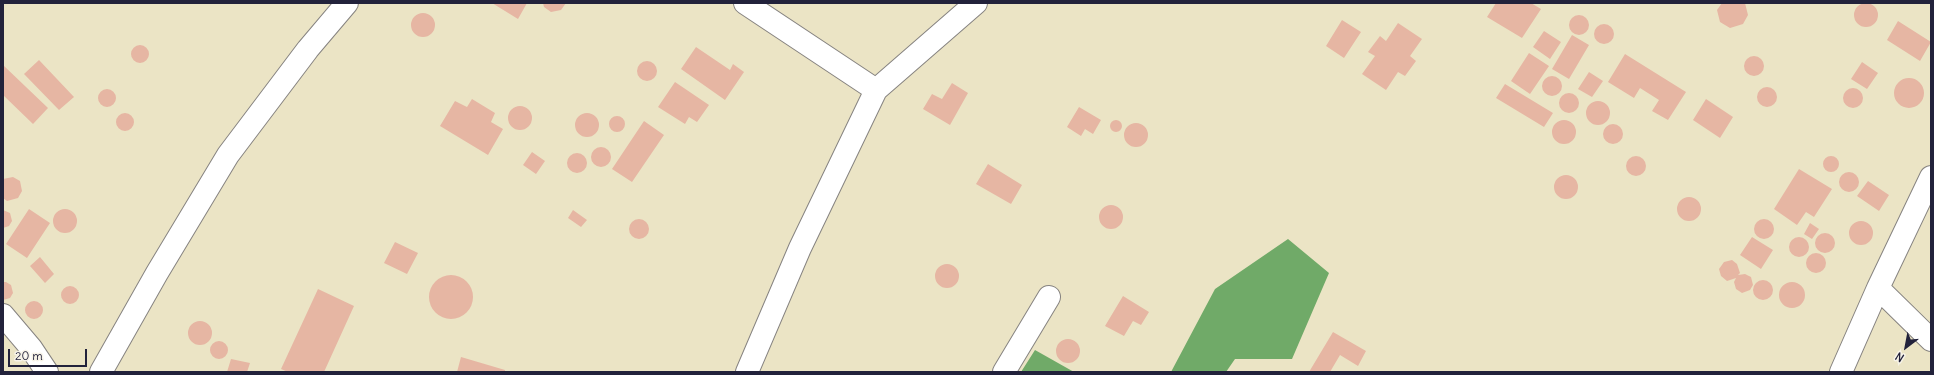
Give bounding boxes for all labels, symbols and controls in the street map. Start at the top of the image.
north arrow [1886,327,1926,367]
scale bar [10,341,89,367]
text: 20 m [15,348,43,363]
text: N [1893,349,1907,365]

